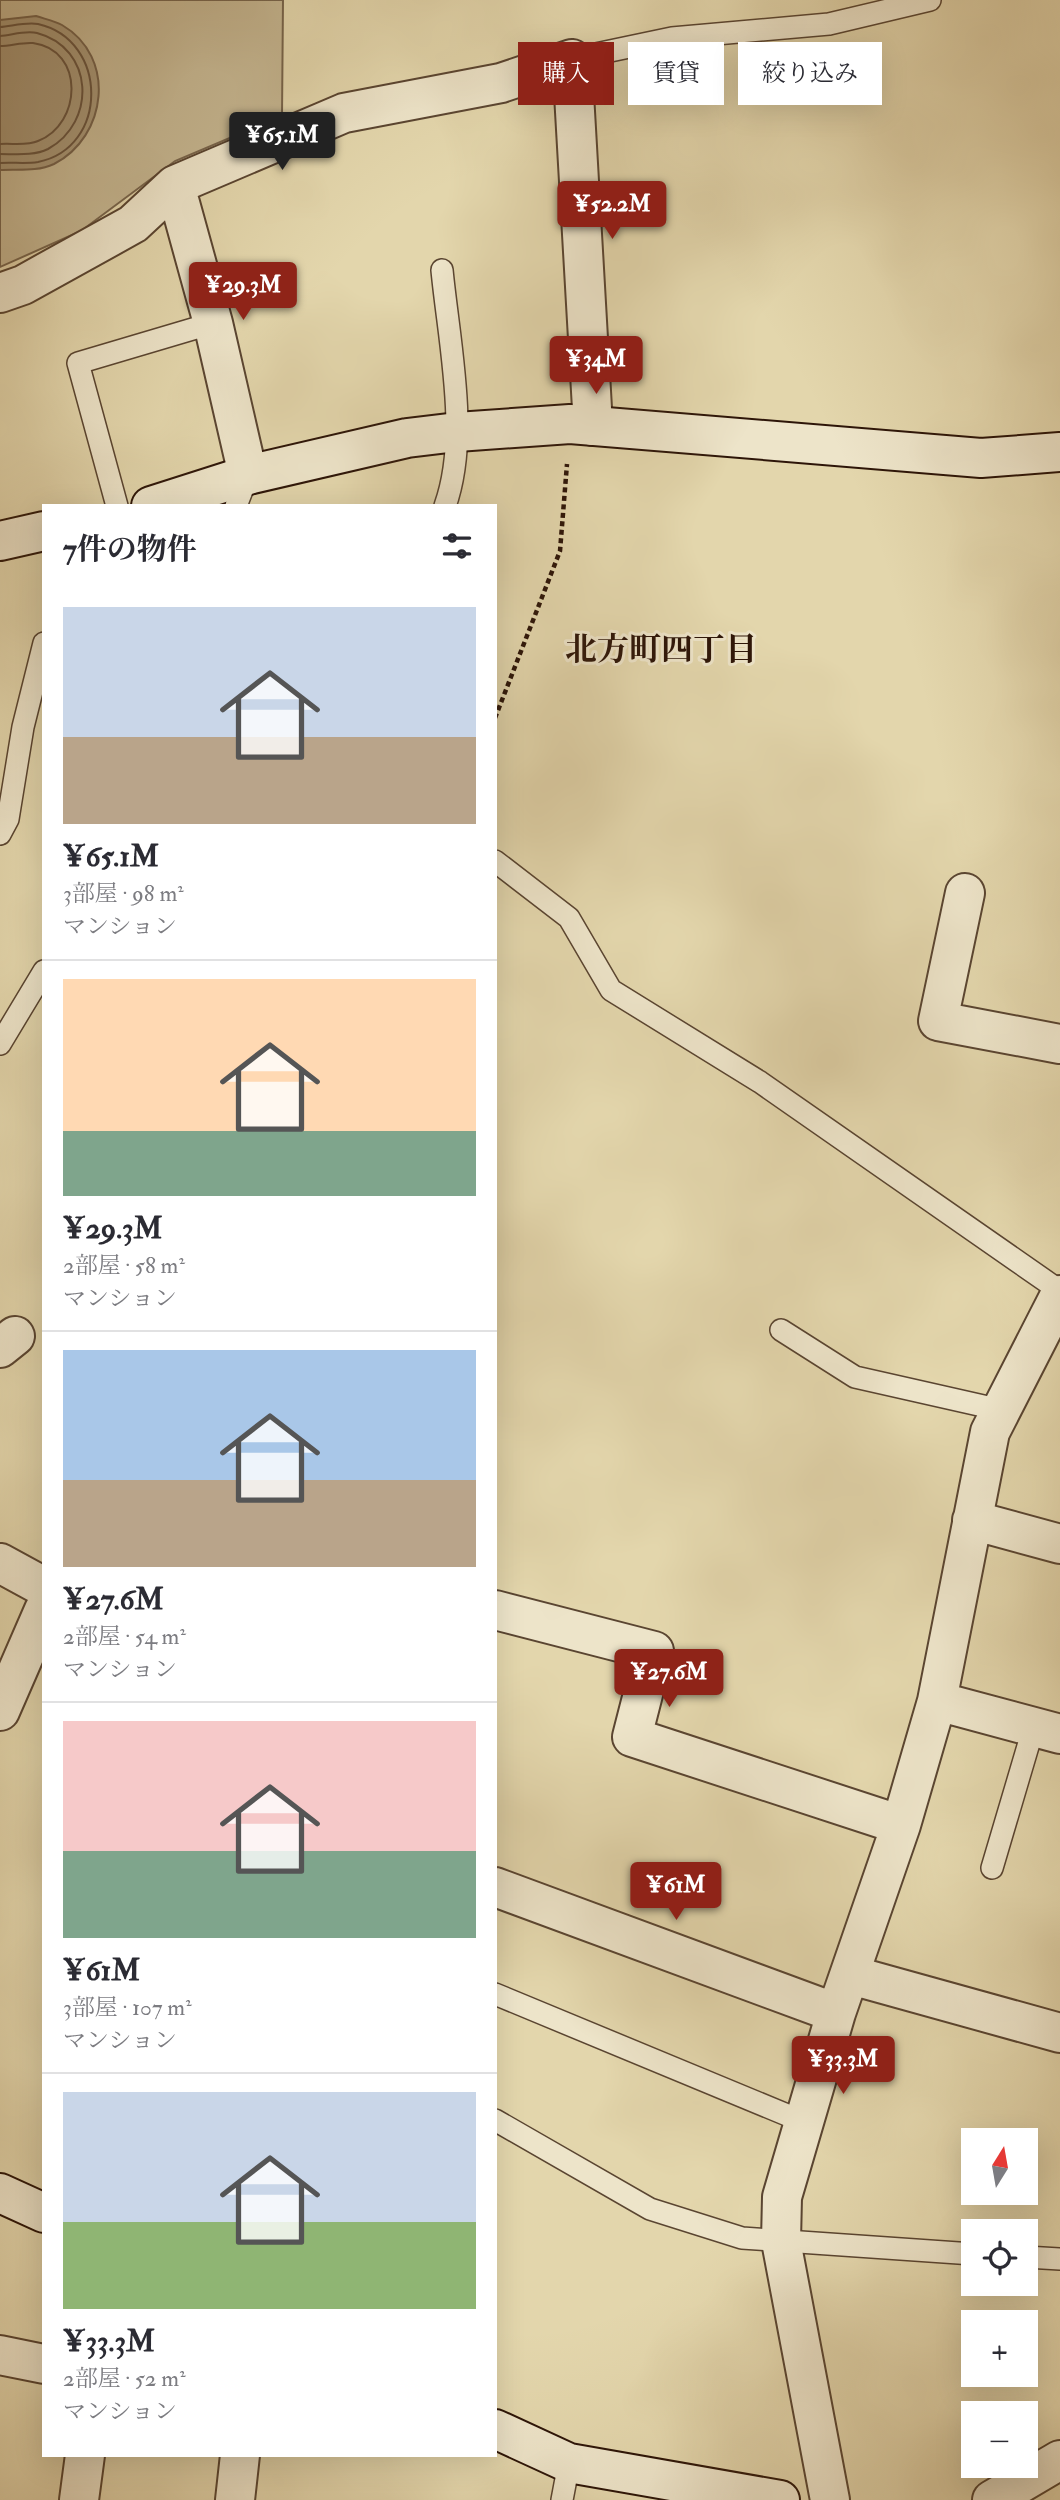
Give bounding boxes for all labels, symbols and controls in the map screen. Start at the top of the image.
chip: 購入 [518,42,614,105]
chip: 賃貸 [628,42,724,105]
chip: 絞り込み [738,42,882,105]
pin: ¥65.1M [225,113,339,172]
text: ¥65.1M [245,120,319,149]
pin: ¥52.2M [555,182,669,241]
text: ¥52.2M [573,189,651,218]
pin: ¥29.3M [186,262,300,322]
text: ¥29.3M [205,270,281,299]
pin: ¥34M [555,336,637,396]
text: ¥34M [566,344,626,373]
icon: filters [438,527,476,565]
text: 7件の物件 [63,531,197,568]
district label: 北方町四丁目 [565,630,757,670]
icon: home [207,652,333,778]
text: ¥65.1M [63,838,159,875]
text: 3部屋 · 98 m² [63,879,184,908]
text: マンション [63,912,177,941]
icon: home [207,1024,333,1150]
text: ¥29.3M [63,1210,163,1247]
text: 2部屋 · 58 m² [63,1251,185,1280]
text: マンション [63,1284,177,1313]
icon: home [207,1395,333,1521]
text: ¥27.6M [63,1581,164,1618]
text: 2部屋 · 54 m² [63,1622,186,1651]
pin: ¥27.6M [612,1650,726,1709]
text: マンション [63,1655,177,1684]
text: ¥27.6M [630,1657,708,1686]
icon: home [207,1766,333,1892]
pin: ¥61M [635,1862,717,1922]
text: ¥61M [646,1870,706,1899]
text: ¥61M [63,1952,140,1989]
text: 3部屋 · 107 m² [63,1993,192,2022]
text: マンション [63,2026,177,2055]
pin: ¥33.3M [786,2036,900,2096]
text: ¥33.3M [808,2044,878,2073]
north arrow [961,2128,1038,2205]
map controls [961,2128,1038,2478]
icon: home [207,2137,333,2263]
button: locate [961,2219,1038,2296]
button: + [961,2310,1038,2387]
text: ¥33.3M [63,2323,155,2360]
text: 2部屋 · 52 m² [63,2364,186,2393]
text: マンション [63,2397,177,2426]
button: − [961,2401,1038,2478]

